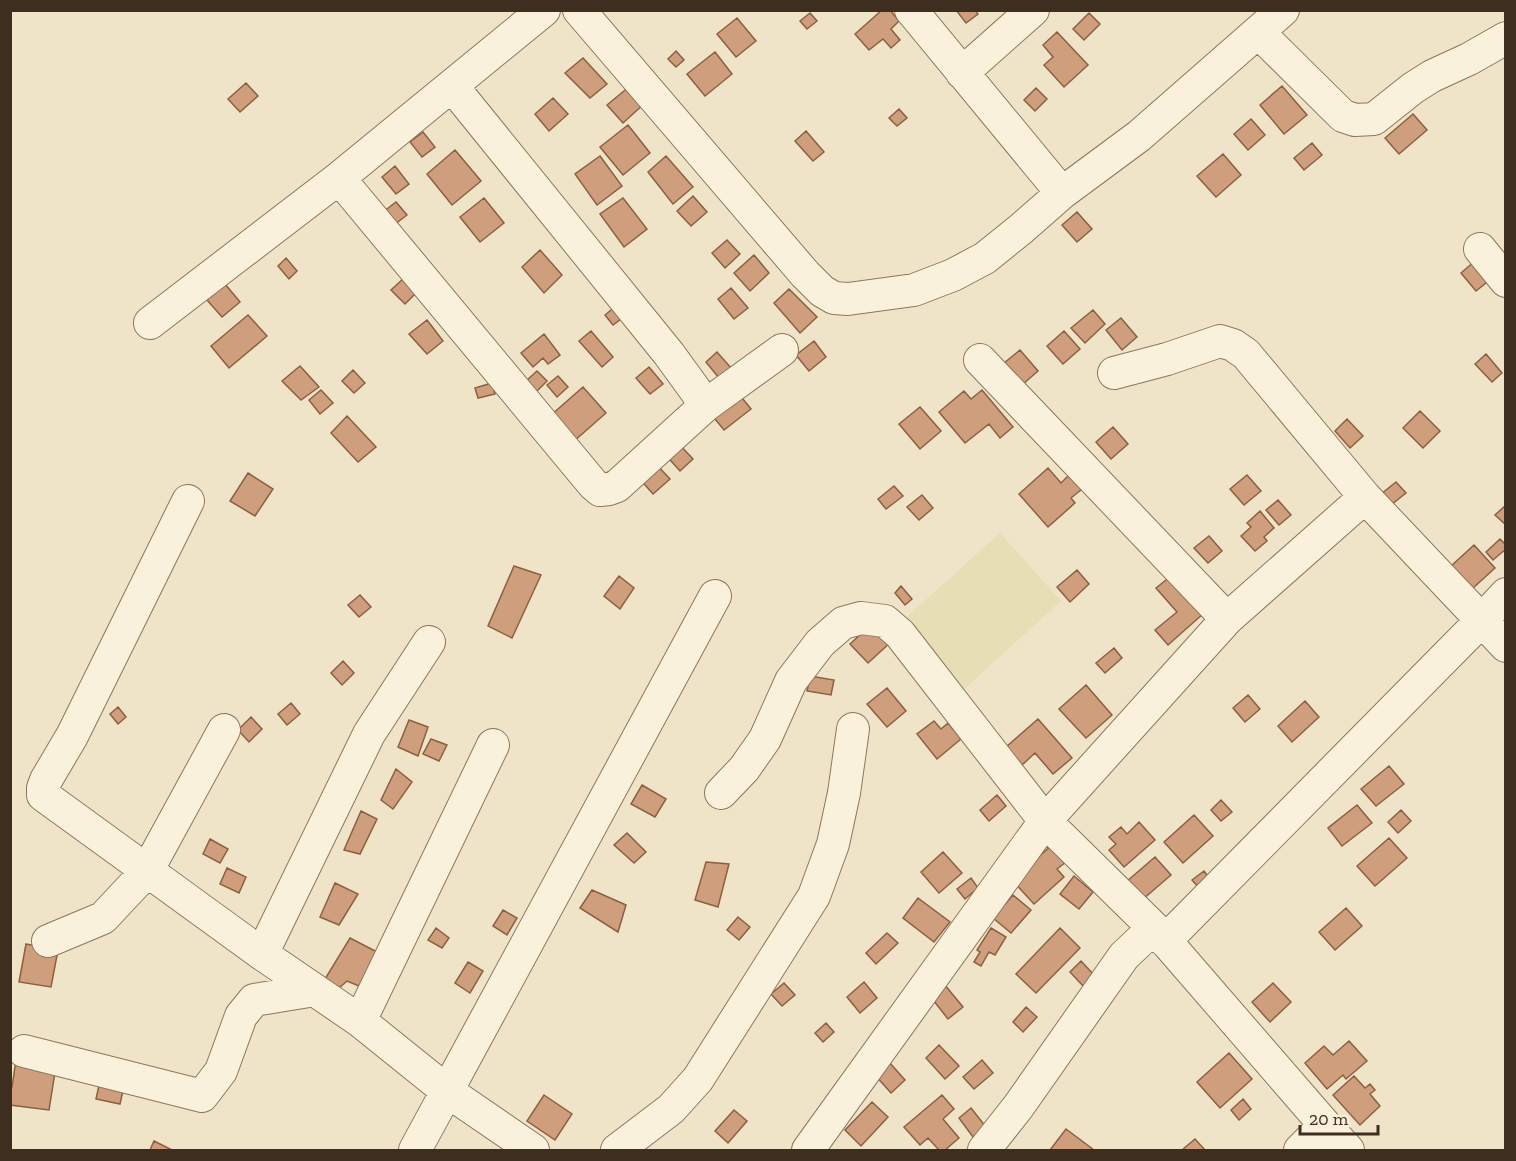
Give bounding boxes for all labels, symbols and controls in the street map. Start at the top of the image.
scale bar [1300,1098,1378,1136]
text: 20 m [1309,1108,1349,1130]

